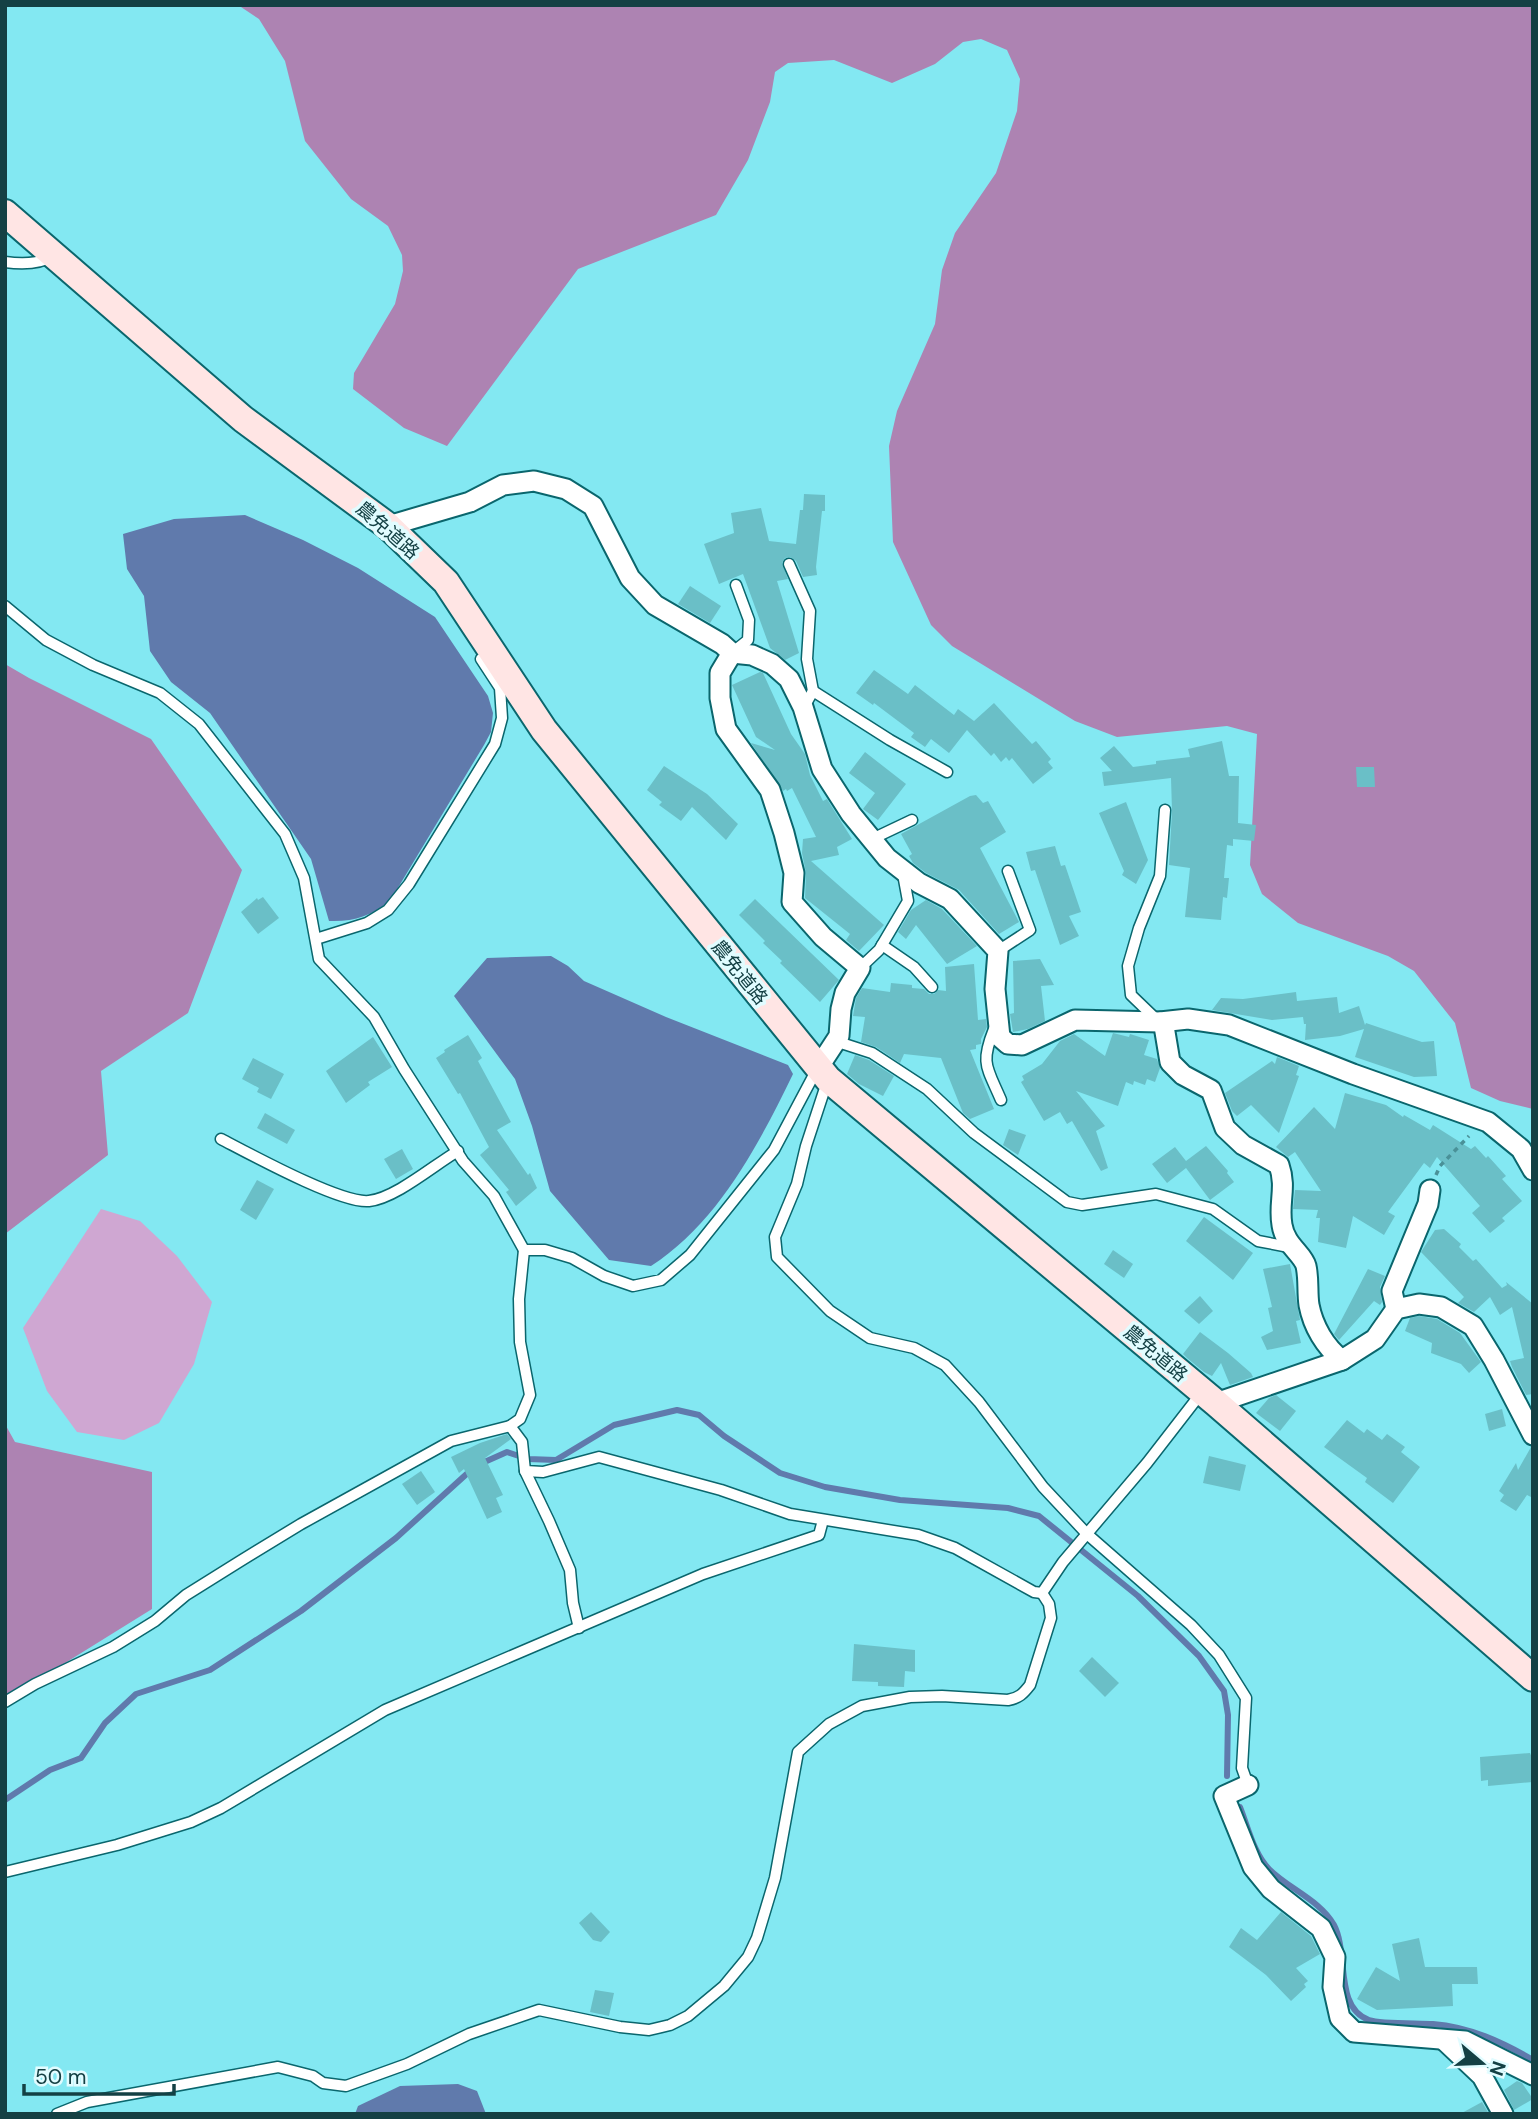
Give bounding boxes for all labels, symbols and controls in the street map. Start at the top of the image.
street label: 農免道路 [351,496,425,565]
street label: 農免道路 [706,935,773,1010]
street label: 農免道路 [1119,1319,1193,1387]
north arrow [1447,2028,1517,2098]
scale bar [24,2052,175,2096]
text: N [1484,2058,1512,2079]
text: 50 m [35,2063,86,2091]

